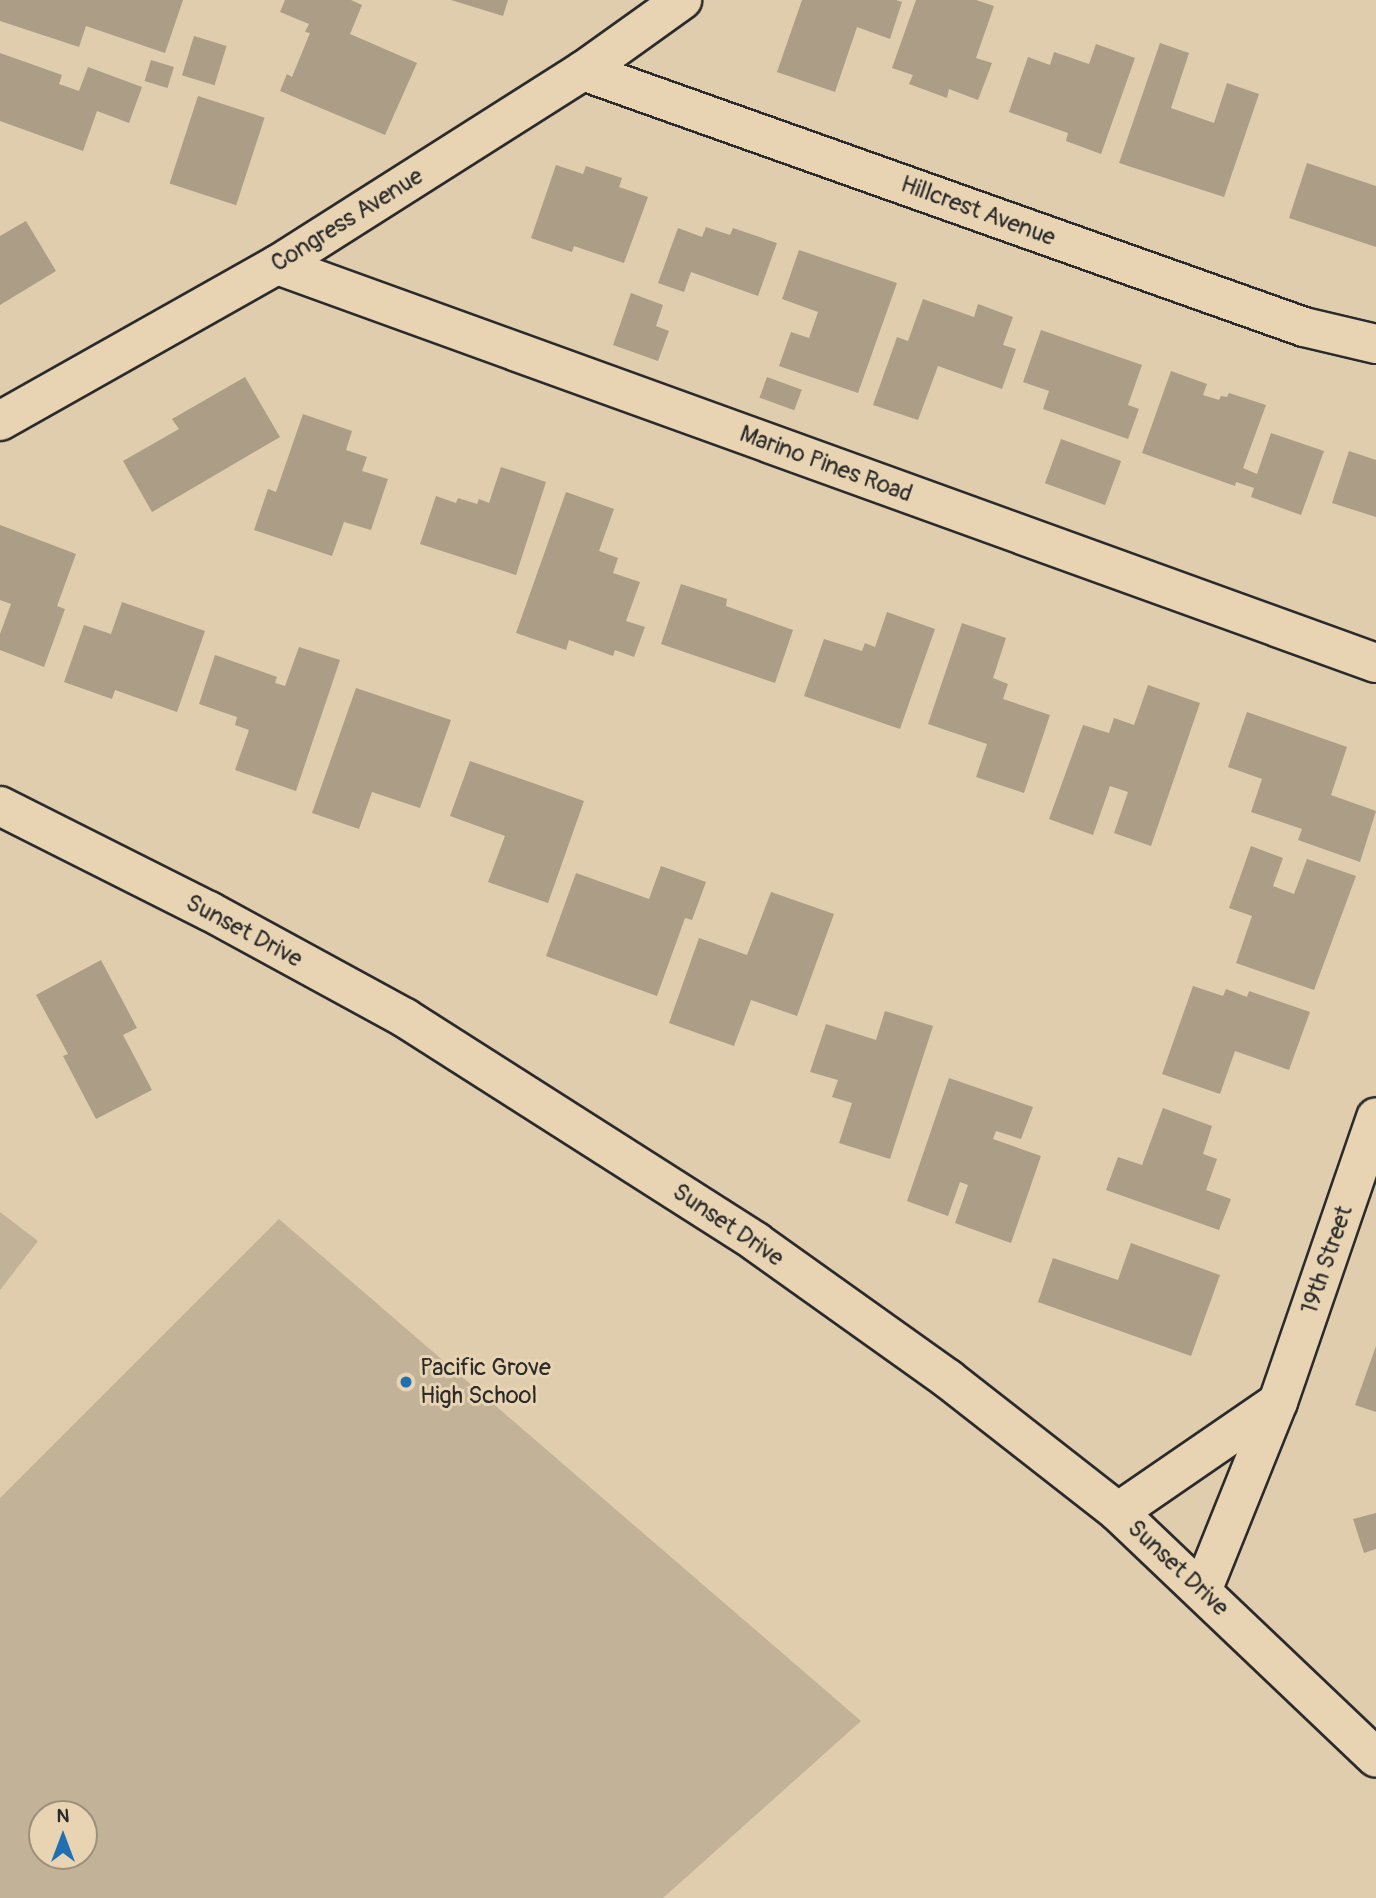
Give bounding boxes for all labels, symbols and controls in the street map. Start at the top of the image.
street label: Congress Avenue [266,162,428,278]
street label: Hillcrest Avenue [897,170,1059,252]
street label: Marino Pines Road [736,419,916,509]
street label: Sunset Drive [181,888,307,974]
street label: Sunset Drive [667,1177,789,1273]
street label: 19th Street [1295,1202,1359,1318]
place label: Pacific Grove High School [420,1354,551,1410]
marker: Pacific Grove High School [398,1374,414,1390]
street label: Sunset Drive [1121,1514,1235,1622]
north arrow [28,1800,98,1870]
text: N [57,1804,69,1828]

